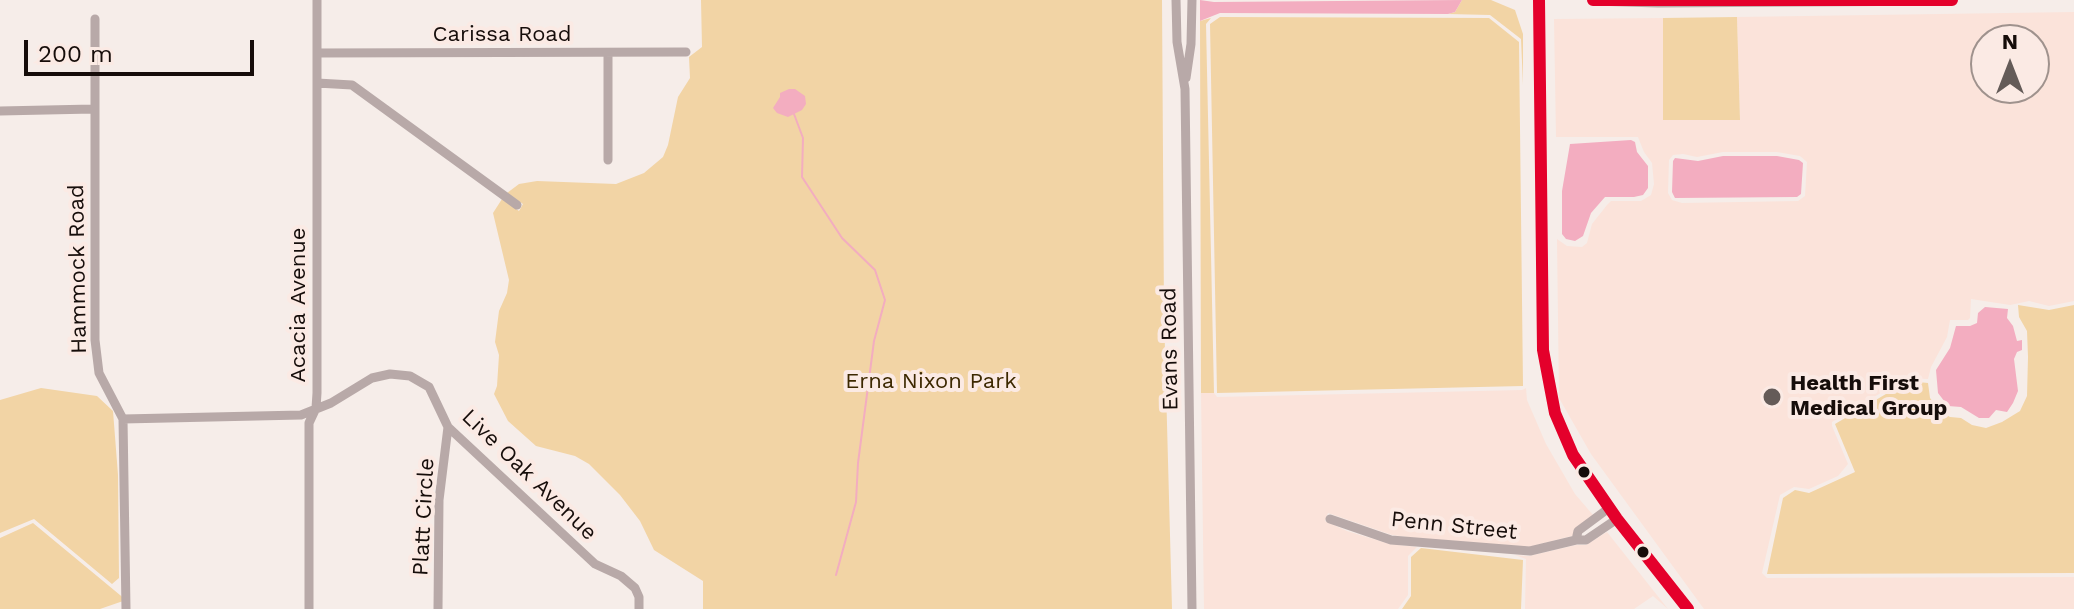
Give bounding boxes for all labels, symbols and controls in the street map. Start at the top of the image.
street label: Carissa Road [432,22,572,48]
scale bar [28,24,258,74]
north arrow [1970,24,2050,104]
text: N [2002,29,2018,54]
text: 200 m [38,40,113,68]
street label: Hammock Road [63,184,93,354]
street label: Acacia Avenue [286,227,312,383]
street label: Evans Road [1156,287,1184,411]
park label: Erna Nixon Park [845,369,1017,395]
place label: Health First Medical Group [1790,371,1947,422]
marker: Health First Medical Group [1761,386,1783,408]
street label: Live Oak Avenue [456,404,602,546]
street label: Platt Circle [408,457,440,577]
unlabelled marker [1576,464,1592,480]
street label: Penn Street [1390,506,1518,546]
unlabelled marker [1635,544,1651,560]

